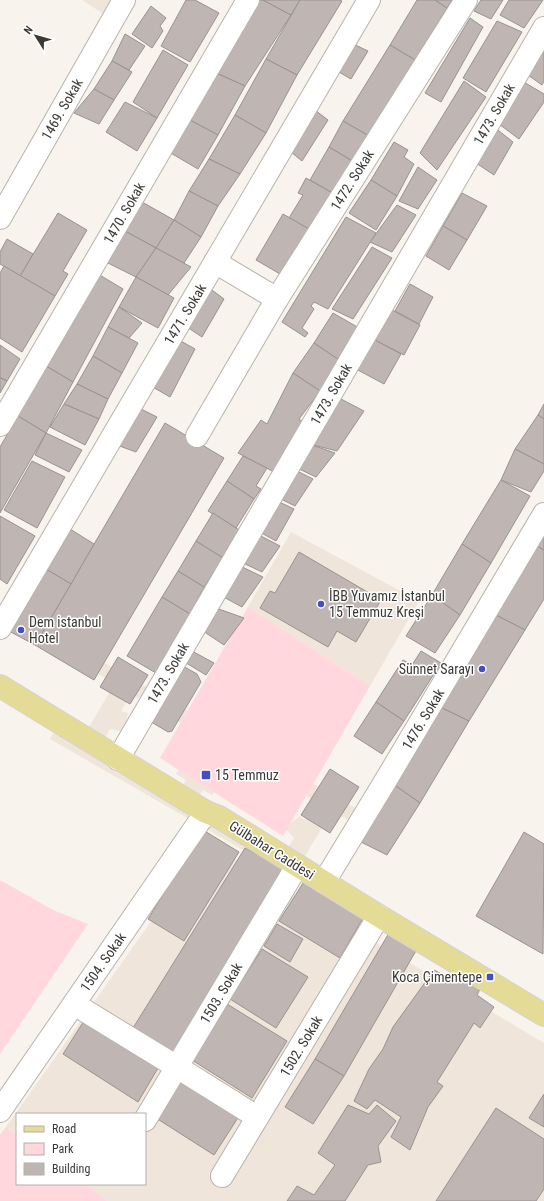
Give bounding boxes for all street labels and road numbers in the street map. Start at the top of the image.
street label: 1469. Sokak [38,75,86,143]
street label: 1473. Sokak [470,80,518,148]
street label: 1472. Sokak [327,146,377,213]
street label: 1470. Sokak [100,179,148,247]
street label: 1471. Sokak [161,280,210,347]
street label: 1473. Sokak [307,360,355,428]
street label: 1473. Sokak [144,639,192,707]
street label: 1476. Sokak [399,685,448,752]
street label: Gülbahar Caddesi [226,817,318,883]
street label: 1504. Sokak [77,929,129,995]
street label: 1503. Sokak [197,959,246,1026]
street label: 1502. Sokak [277,1012,326,1079]

